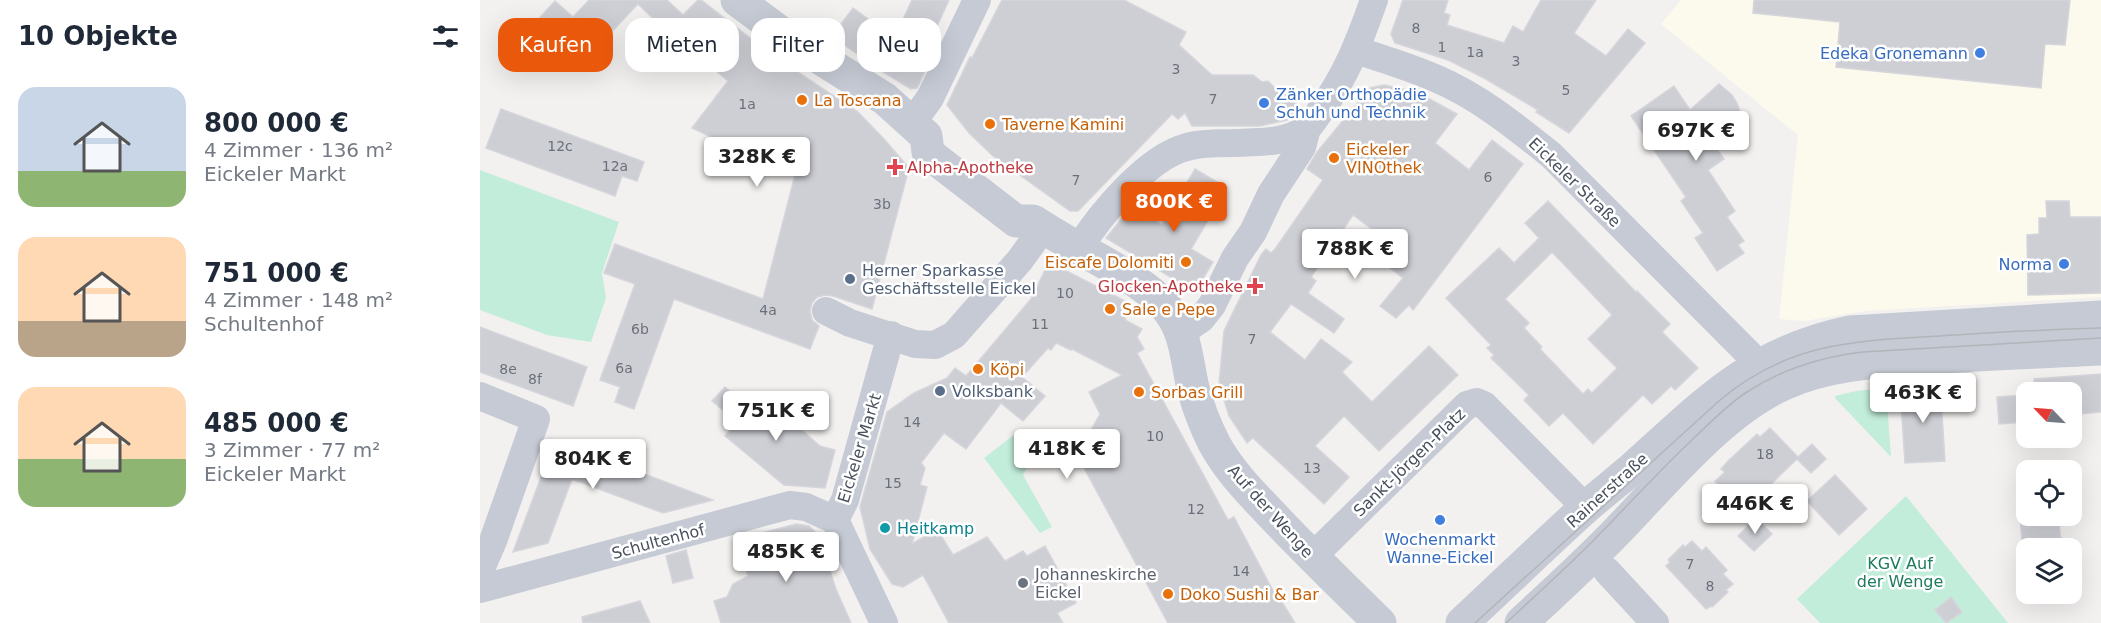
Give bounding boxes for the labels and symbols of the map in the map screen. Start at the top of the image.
house number: 8 [1412,20,1420,36]
house number: 1 [1438,39,1446,55]
house number: 1a [1466,44,1484,60]
place label: Edeka Gronemann [1820,44,1968,63]
marker: Edeka Gronemann [1973,46,1987,60]
house number: 3 [1512,53,1520,69]
house number: 3 [1172,61,1180,77]
house number: 5 [1562,82,1570,98]
place label: Zänker Orthopädie Schuh und Technik [1276,85,1427,122]
place label: La Toscana [814,91,902,110]
house number: 7 [1209,91,1217,107]
marker: La Toscana [795,93,809,107]
house number: 1a [738,96,756,112]
marker: Zänker Orthopädie Schuh und Technik [1257,96,1271,110]
pin: 697K € [1647,111,1745,162]
place label: Taverne Kamini [1001,115,1124,134]
marker: Taverne Kamini [983,117,997,131]
street label: Eickeler Straße [1525,134,1625,231]
pin: 328K € [708,137,806,188]
house number: 12c [547,138,573,154]
place label: Eickeler VINOthek [1346,140,1422,177]
marker: Eickeler VINOthek [1327,151,1341,165]
house number: 12a [602,158,628,174]
place label: Alpha-Apotheke [907,158,1034,177]
marker: Alpha-Apotheke [888,160,902,174]
house number: 6 [1484,169,1493,185]
house number: 7 [1072,172,1080,188]
pin: 800K € [1125,182,1223,233]
house number: 3b [873,196,891,212]
pin: 788K € [1306,229,1404,280]
place label: Eiscafe Dolomiti [1045,253,1174,272]
marker: Eiscafe Dolomiti [1179,255,1193,269]
place label: Norma [1999,255,2052,274]
marker: Norma [2057,257,2071,271]
place label: Herner Sparkasse Geschäftsstelle Eickel [862,261,1036,298]
marker: Herner Sparkasse Geschäftsstelle Eickel [843,272,857,286]
place label: Glocken-Apotheke [1098,277,1243,296]
marker: Glocken-Apotheke [1248,279,1262,293]
house number: 10 [1056,285,1074,301]
place label: Sale e Pepe [1122,300,1215,319]
house number: 4a [759,302,777,318]
marker: Sale e Pepe [1103,302,1117,316]
house number: 11 [1031,316,1049,332]
house number: 6b [631,321,649,337]
house number: 7 [1248,331,1256,347]
house number: 6a [615,360,633,376]
place label: Köpi [990,360,1024,379]
house number: 8e [499,361,517,377]
marker: Köpi [971,362,985,376]
house number: 8f [528,371,543,387]
pin: 463K € [1874,373,1972,424]
place label: Volksbank [952,382,1034,401]
north arrow [2016,382,2082,448]
place label: Sorbas Grill [1151,383,1243,402]
marker: Volksbank [933,384,947,398]
marker: Sorbas Grill [1132,385,1146,399]
pin: 751K € [727,391,825,442]
street label: Eickeler Markt [834,391,885,505]
street label: Sankt-Jörgen-Platz [1350,404,1469,520]
house number: 14 [903,414,921,430]
house number: 10 [1146,428,1164,444]
pin: 418K € [1018,429,1116,480]
pin: 804K € [544,439,642,490]
house number: 18 [1756,446,1774,462]
street label: Rainerstraße [1563,449,1652,532]
house number: 13 [1303,460,1321,476]
street label: Auf der Wenge [1224,461,1317,562]
house number: 15 [884,475,902,491]
pin: 446K € [1706,484,1804,535]
house number: 12 [1187,501,1205,517]
marker: Wochenmarkt Wanne-Eickel [1433,513,1447,527]
place label: Heitkamp [897,519,974,538]
street label: Schultenhof [610,520,707,563]
marker: Heitkamp [878,521,892,535]
place label: Wochenmarkt Wanne-Eickel [1384,530,1496,567]
pin: 485K € [737,532,835,583]
park label: KGV Auf der Wenge [1857,554,1943,591]
house number: 7 [1686,556,1694,572]
house number: 14 [1232,563,1250,579]
place label: Johanneskirche Eickel [1034,565,1157,602]
marker: Johanneskirche Eickel [1016,576,1030,590]
house number: 8 [1706,578,1714,594]
place label: Doko Sushi & Bar [1180,585,1319,604]
marker: Doko Sushi & Bar [1161,587,1175,601]

